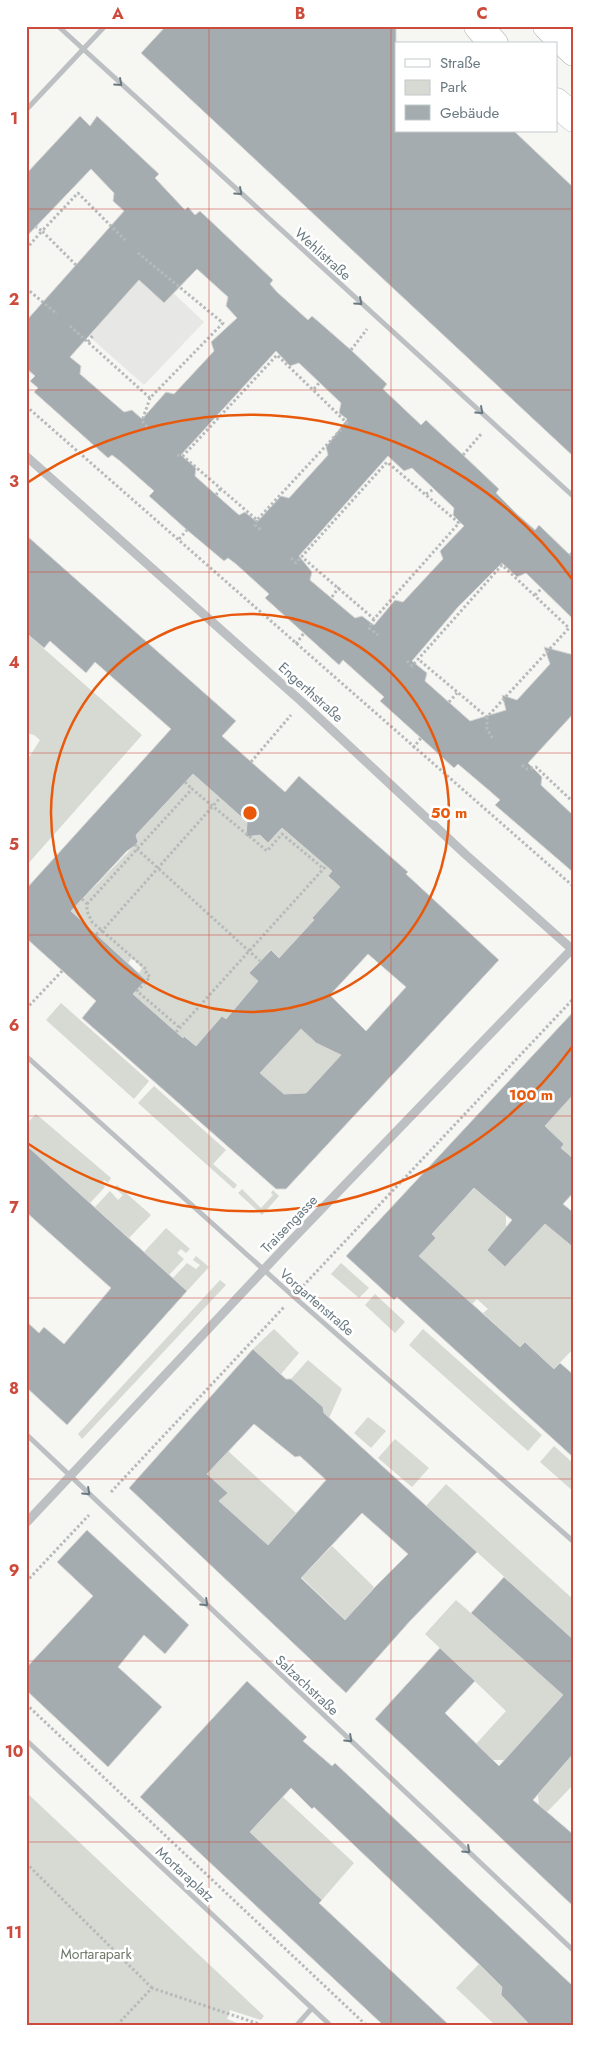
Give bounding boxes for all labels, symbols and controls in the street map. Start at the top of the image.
text: A [111,2,124,25]
text: B [295,2,305,25]
text: C [476,2,488,25]
legend [395,42,558,132]
text: Straße [440,52,481,74]
text: Park [440,76,467,98]
one-way arrow [114,77,123,86]
text: Gebäude [440,102,500,124]
text: 1 [10,107,18,130]
one-way arrow [234,187,243,196]
street label: Wehlistraße [290,223,356,285]
text: 2 [9,288,19,311]
one-way arrow [354,296,363,305]
one-way arrow [474,405,483,414]
text: 3 [9,470,19,493]
text: 4 [8,651,20,674]
street label: Engerthstraße [274,657,348,727]
text: 50 m [431,802,467,824]
centre of rings [241,804,259,822]
text: 5 [9,833,19,856]
text: 6 [9,1014,19,1037]
text: 100 m [509,1084,553,1106]
street label: Traisengasse [256,1190,322,1258]
text: 7 [9,1196,19,1219]
street label: Vorgartenstraße [275,1264,359,1340]
text: 8 [9,1377,19,1400]
one-way arrow [81,1486,90,1495]
text: 9 [9,1559,19,1582]
one-way arrow [199,1597,208,1606]
street label: Salzachstraße [271,1650,343,1720]
one-way arrow [343,1733,352,1742]
text: 10 [5,1740,23,1763]
street label: Mortaraplatz [151,1842,219,1907]
one-way arrow [462,1844,471,1853]
text: 11 [6,1921,22,1944]
park label: Mortarapark [60,1944,132,1964]

